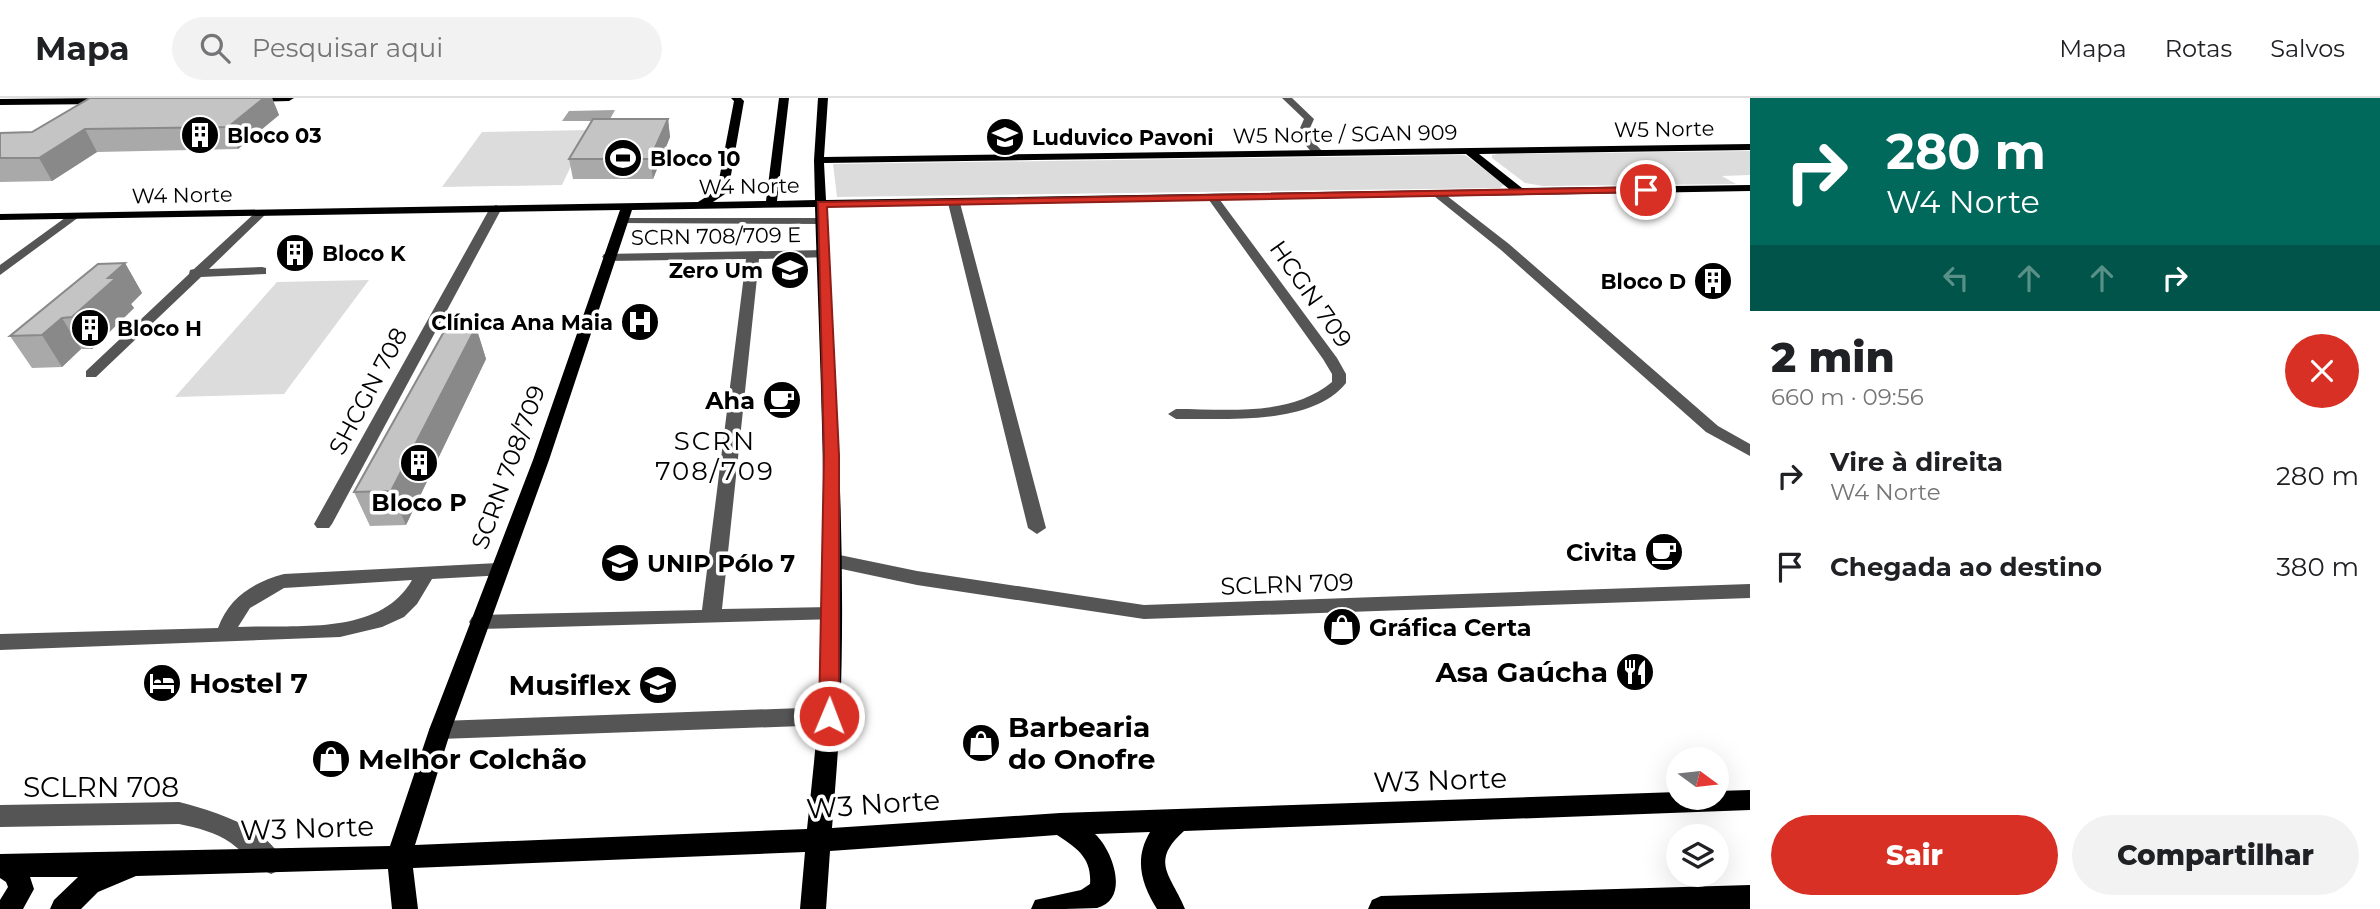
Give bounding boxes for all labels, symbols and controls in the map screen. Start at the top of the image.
search box [172,17,662,80]
text: Mapa [35,28,130,68]
icon: search [196,29,234,67]
text: Pesquisar aqui [252,32,443,64]
text: Mapa [2059,34,2127,63]
text: Rotas [2165,34,2232,63]
text: Salvos [2270,34,2345,63]
building icon: Bloco 03 [179,114,221,156]
school or university icon: Luduvico Pavoni [984,116,1026,158]
street label: W5 Norte [1614,116,1714,142]
street label: W5 Norte / SGAN 909 [1232,120,1458,148]
text: 280 m [1886,122,2046,181]
place label: Bloco 03 [227,123,322,148]
place label: Luduvico Pavoni [1032,125,1213,150]
icon: right [1771,126,1862,217]
sports icon: Bloco 10 [602,137,644,179]
place label: Bloco 10 [650,146,741,171]
pin [1616,160,1676,220]
icon: arrive [1627,171,1665,209]
street label: W4 Norte [698,173,800,199]
street label: W4 Norte [131,182,233,208]
text: W4 Norte [1886,182,2040,221]
street label: SCRN 708/709 E [631,222,801,250]
building icon: Bloco K [274,232,316,274]
street label: HCGN 709 [1264,235,1358,353]
place label: Bloco K [322,241,406,266]
school or university icon: Zero Um [769,249,811,291]
place label: Zero Um [669,258,763,283]
icon: left [1937,259,1975,297]
icon: ahead [2010,259,2048,297]
icon: ahead [2083,259,2121,297]
icon: right [2156,259,2194,297]
building icon: Bloco D [1692,260,1734,302]
place label: Bloco D [1601,269,1686,294]
hospital icon: Clínica Ana Maia [619,301,661,343]
building icon: Bloco H [69,307,111,349]
place label: Clínica Ana Maia [431,310,613,335]
place label: Bloco H [117,316,202,341]
street label: SHCGN 708 [322,323,414,459]
text: 2 min [1771,331,1895,383]
button: close [2285,334,2359,408]
cafe icon: Aha [761,379,803,421]
street label: SCRN 708/709 [465,381,551,553]
text: 660 m · 09:56 [1771,383,1924,411]
place label: Aha [704,386,755,415]
district label: SCRN 708/709 [655,425,775,487]
building icon: Bloco P [398,442,440,484]
text: Vire à direita [1830,446,2003,478]
icon: right [1771,457,1809,495]
text: 280 m [2276,460,2359,492]
text: W4 Norte [1830,478,1941,506]
place label: Bloco P [371,488,467,517]
cafe icon: Civita [1643,531,1685,573]
place label: Civita [1566,538,1637,567]
school or university icon: UNIP Pólo 7 [599,542,641,584]
icon: arrive [1771,548,1809,586]
place label: UNIP Pólo 7 [647,549,795,578]
text: Chegada ao destino [1830,551,2102,583]
text: 380 m [2276,551,2359,583]
street label: SCLRN 709 [1220,567,1354,601]
shop icon: Gráfica Certa [1321,606,1363,648]
place label: Gráfica Certa [1369,613,1532,642]
restaurant icon: Asa Gaúcha [1614,651,1656,693]
place label: Asa Gaúcha [1434,655,1608,689]
hotel icon: Hostel 7 [141,662,183,704]
school or university icon: Musiflex [637,664,679,706]
place label: Hostel 7 [189,666,308,700]
place label: Musiflex [509,668,631,702]
position arrow [792,679,866,753]
place label: Barbearia do Onofre [1008,710,1155,776]
shop icon: Barbearia do Onofre [960,722,1002,764]
shop icon: Melhor Colchão [310,738,352,780]
place label: Melhor Colchão [358,742,587,776]
north arrow [1666,747,1729,810]
map controls [1666,747,1729,887]
street label: W3 Norte [1372,761,1508,799]
street label: SCLRN 708 [23,770,179,804]
street label: W3 Norte [805,782,941,826]
street label: W3 Norte [239,809,375,847]
button: Sair [1771,815,2058,895]
button: Compartilhar [2072,815,2359,895]
button: layers [1666,824,1729,887]

